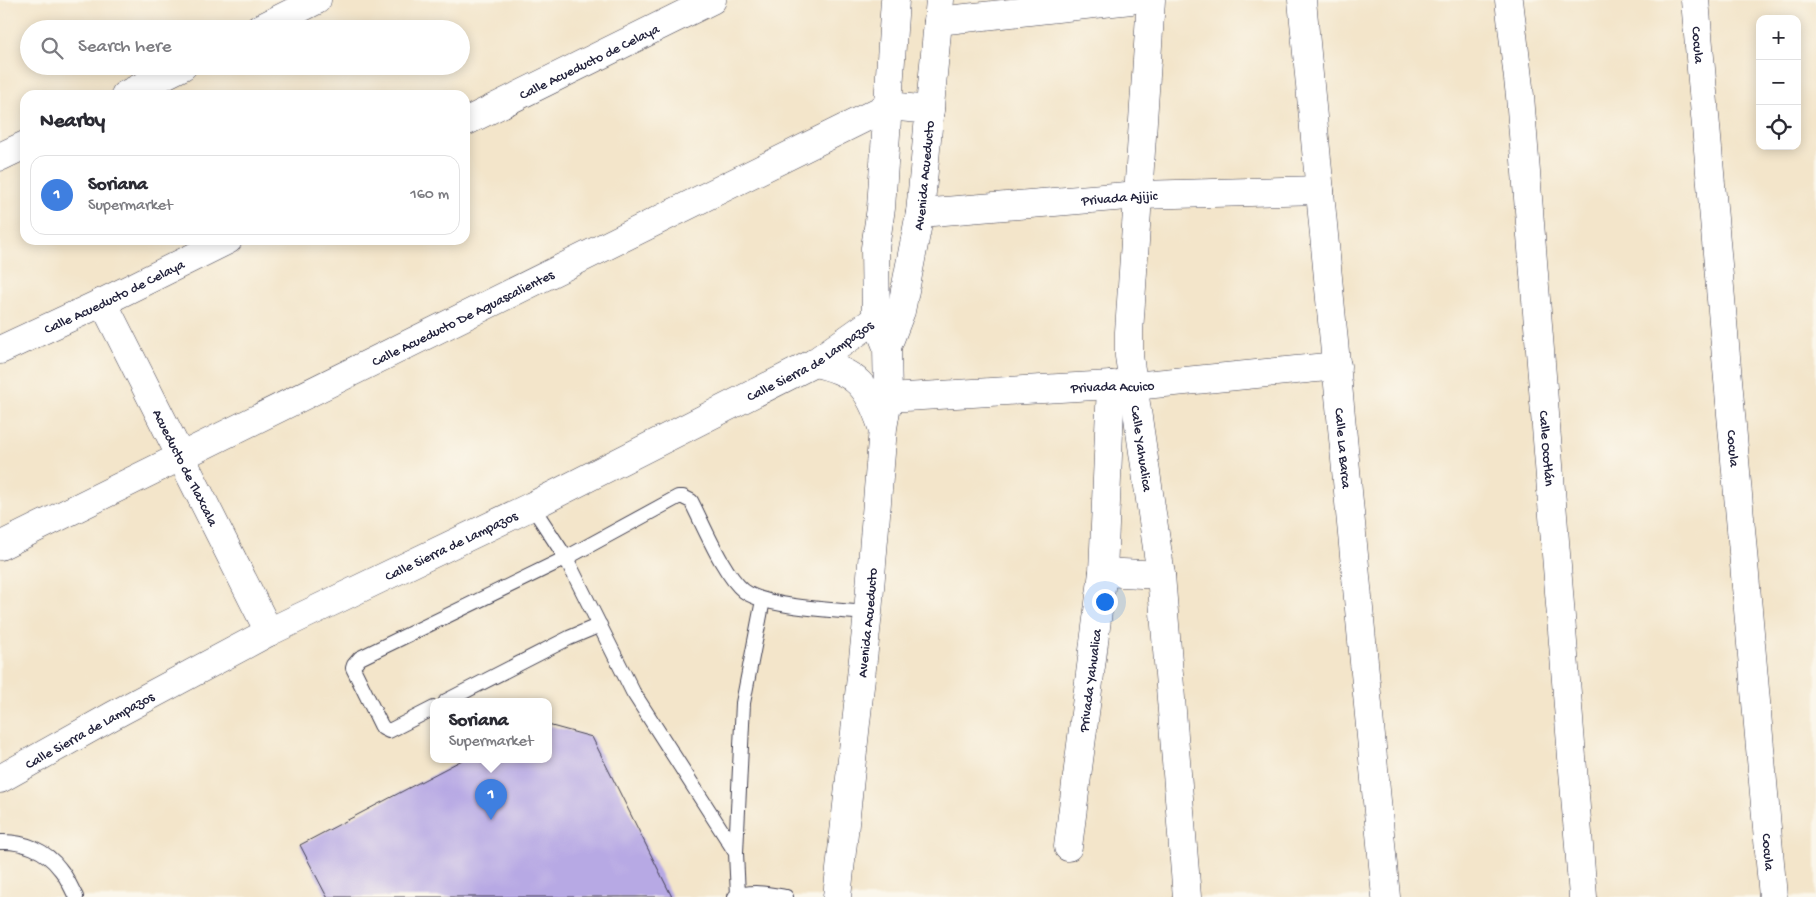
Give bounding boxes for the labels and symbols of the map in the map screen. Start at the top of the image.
street label: Calle Acueducto de Celaya [517,21,664,105]
street label: Cocula [1686,26,1707,65]
street label: Avenida Acueducto [911,120,940,232]
street label: Privada Ajijic [1080,188,1159,211]
street label: Calle Acueducto de Celaya [42,256,189,339]
street label: Calle Acueducto De Aguascalientes [370,267,558,372]
street label: Calle Sierra de Lampazos [745,317,878,407]
street label: Privada Acuico [1069,378,1155,398]
street label: Calle Yahualica [1125,404,1155,494]
street label: Acueducto de Tlaxcala [147,407,221,531]
street label: Calle La Barca [1329,407,1354,491]
street label: Calle Ocotlán [1534,410,1557,487]
street label: Cocula [1721,429,1742,469]
street label: Calle Sierra de Lampazos [383,508,522,586]
street label: Avenida Acueducto [855,567,883,679]
your location [1092,589,1118,615]
street label: Privada Yahualica [1077,627,1107,734]
street label: Calle Sierra de Lampazos [23,689,158,774]
pin: 1 [475,779,507,820]
street label: Cocula [1757,833,1777,872]

